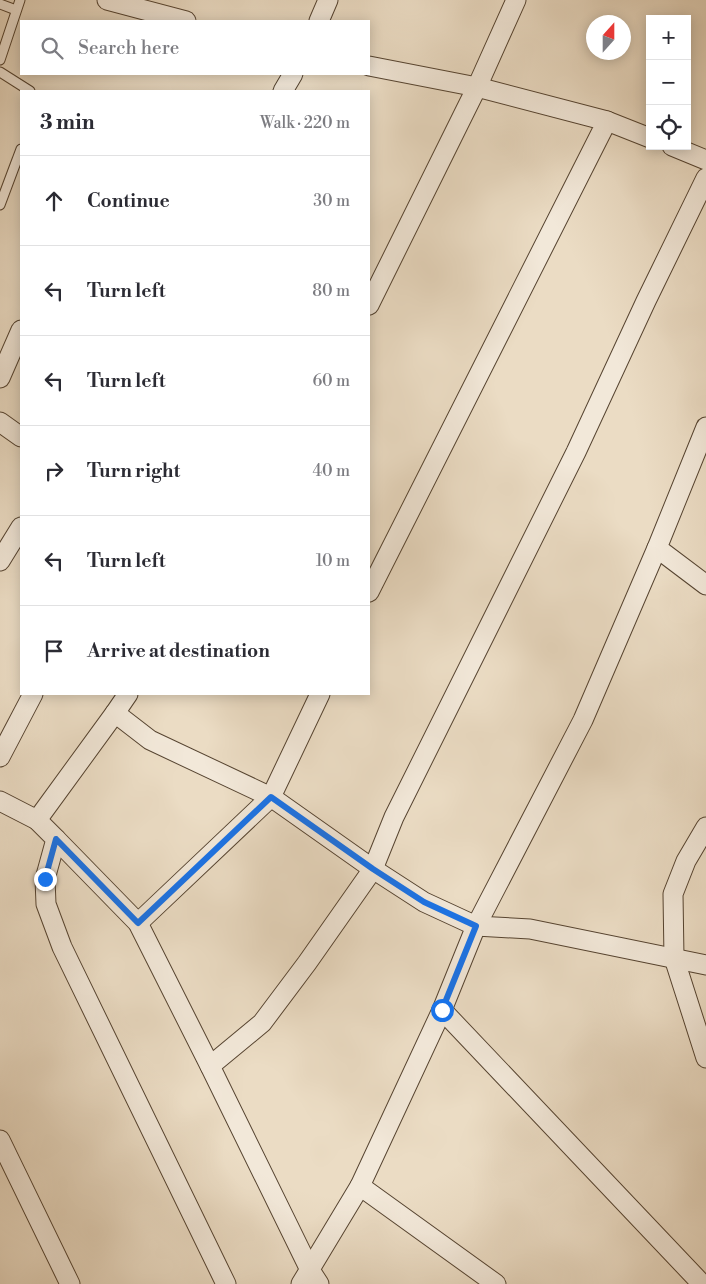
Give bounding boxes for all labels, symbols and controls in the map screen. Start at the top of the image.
north arrow [586,15,631,60]
map controls [646,15,691,150]
button: + [646,15,691,60]
search box [20,20,370,75]
icon: search [38,34,66,62]
text: Search here [78,36,179,60]
button: − [646,60,691,105]
button: locate [646,105,691,150]
text: 3 min [40,110,95,136]
text: Walk · 220 m [260,113,350,133]
icon: ahead [40,187,68,215]
text: Continue [87,189,170,213]
text: 30 m [313,191,350,211]
icon: left [40,277,68,305]
text: Turn left [87,279,166,303]
text: 80 m [312,281,350,301]
icon: left [40,367,68,395]
text: Turn left [87,369,166,393]
text: 60 m [312,371,350,391]
icon: right [40,457,68,485]
text: Turn right [87,459,180,483]
text: 40 m [313,461,350,481]
icon: left [40,547,68,575]
text: Turn left [87,549,166,573]
text: 10 m [316,551,350,571]
icon: arrive [40,637,68,665]
text: Arrive at destination [87,639,270,663]
route end [34,868,57,891]
route start [431,999,454,1022]

